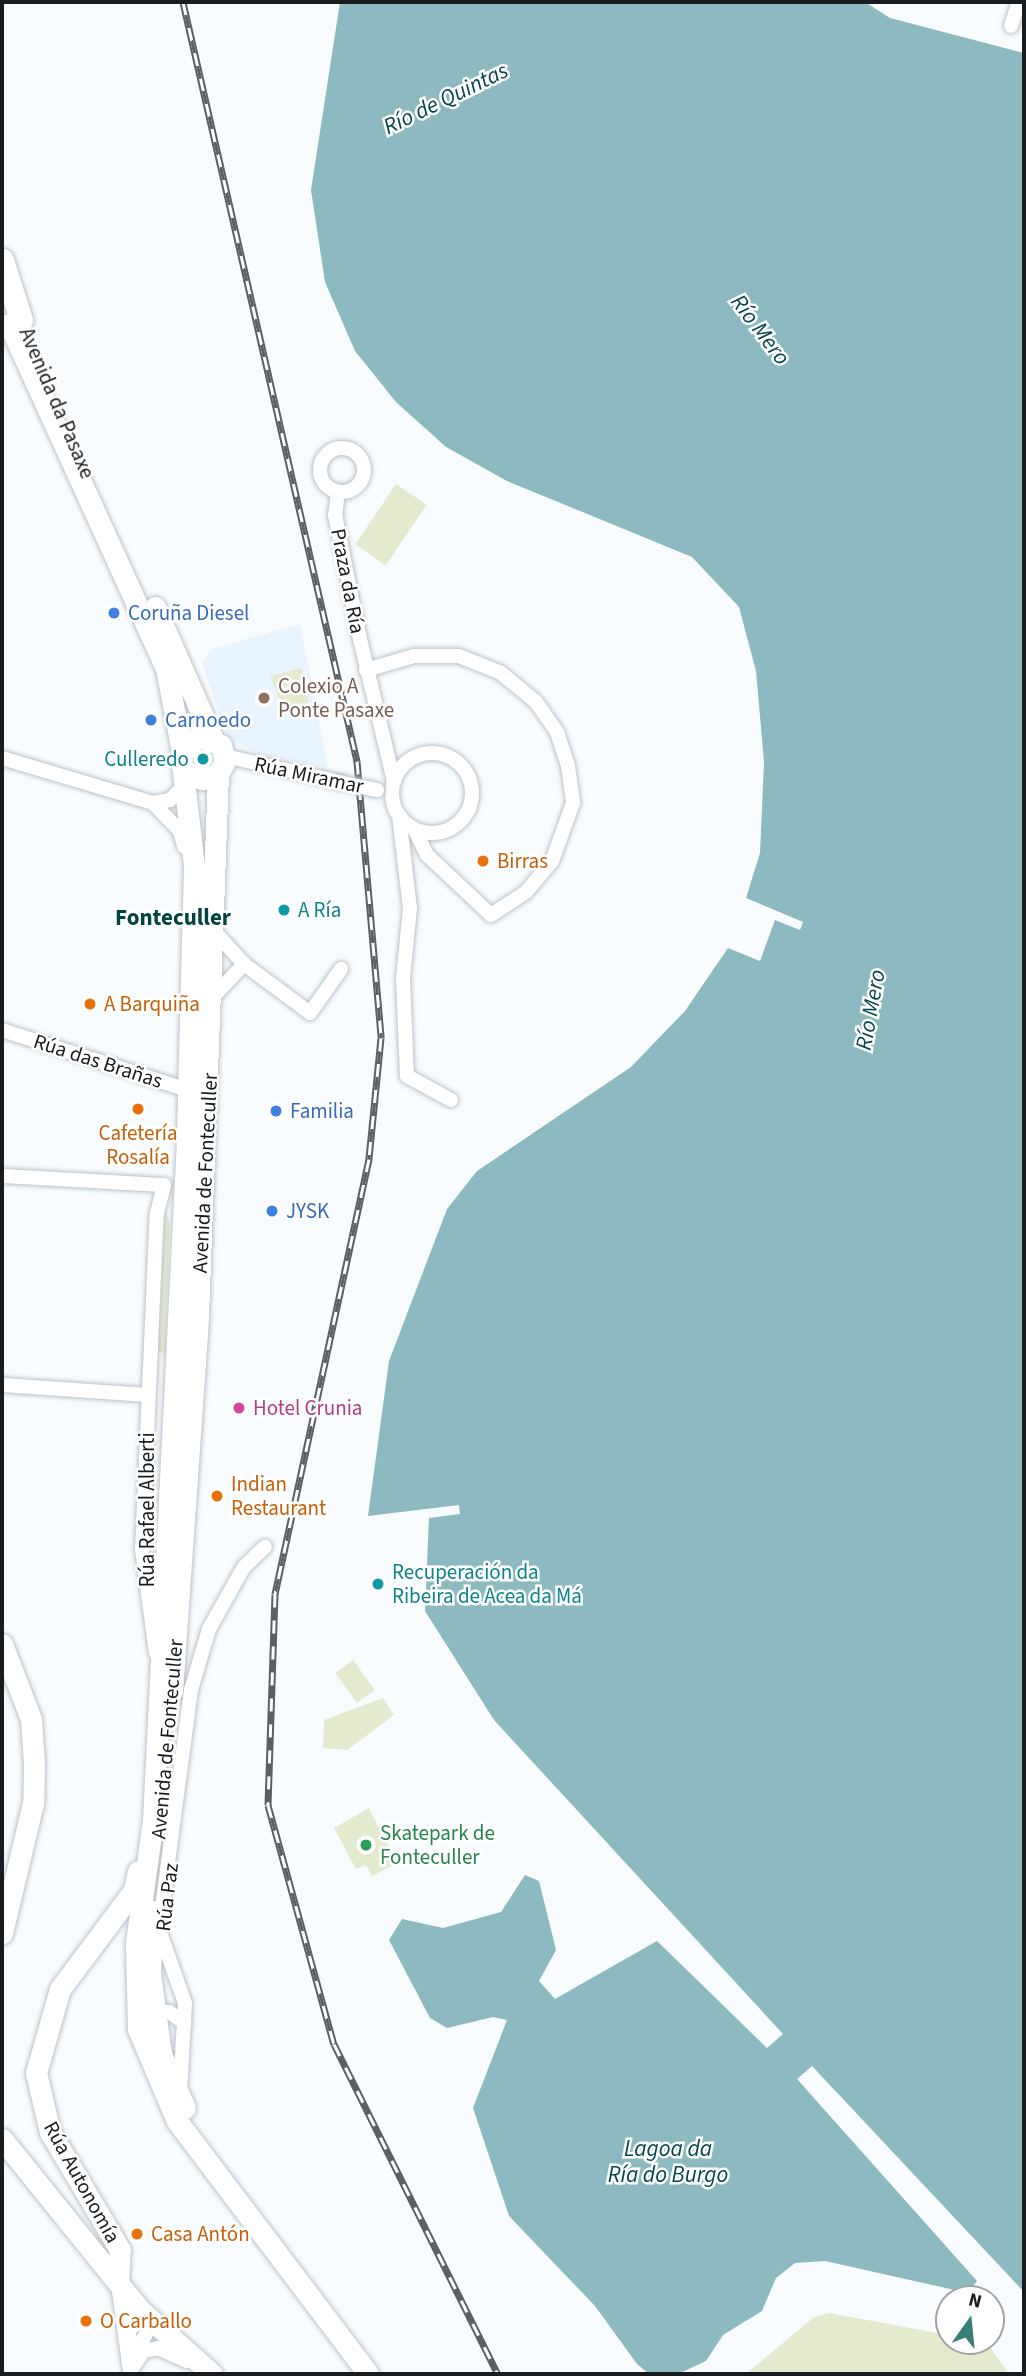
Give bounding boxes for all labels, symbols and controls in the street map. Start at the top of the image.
water label: Río de Quintas [379,57,513,141]
water label: Río Mero [724,289,796,371]
street label: Avenida da Pasaxe [14,324,100,482]
street label: Praza da Ría [325,526,371,636]
place label: Coruña Diesel [128,600,249,626]
marker: Coruña Diesel [106,605,122,621]
place label: Colexio A Ponte Pasaxe [278,673,394,723]
marker: Colexio A Ponte Pasaxe [256,690,272,706]
place label: Carnoedo [165,707,251,733]
marker: Carnoedo [143,712,159,728]
place label: Culleredo [104,746,189,772]
marker: Culleredo [195,751,211,767]
street label: Rúa Miramar [252,751,366,799]
place label: Birras [497,848,548,874]
marker: Birras [475,853,491,869]
place label: A Ría [298,897,341,923]
marker: A Ría [276,902,292,918]
district label: Fonteculler [115,904,231,932]
water label: Río Mero [850,968,892,1052]
place label: A Barquiña [104,991,200,1017]
marker: A Barquiña [82,996,98,1012]
street label: Rúa das Brañas [30,1028,166,1094]
street label: Avenida de Fonteculler [187,1072,223,1274]
place label: Familia [290,1098,354,1124]
marker: Cafetería Rosalía [130,1101,146,1117]
marker: Familia [268,1103,284,1119]
place label: Cafetería Rosalía [99,1120,177,1170]
place label: JYSK [286,1198,329,1224]
marker: JYSK [264,1203,280,1219]
place label: Hotel Crunia [253,1395,362,1421]
marker: Hotel Crunia [231,1400,247,1416]
street label: Rúa Rafael Alberti [134,1432,160,1588]
place label: Indian Restaurant [231,1471,326,1521]
marker: Indian Restaurant [209,1488,225,1504]
place label: Recuperación da Ribeira de Acea da Má [392,1559,582,1609]
marker: Recuperación da Ribeira de Acea da Má [370,1576,386,1592]
street label: Avenida de Fonteculler [146,1638,188,1840]
place label: Skatepark de Fonteculler [380,1820,495,1870]
marker: Skatepark de Fonteculler [358,1837,374,1853]
street label: Rúa Paz [150,1861,184,1933]
street label: Rúa Autonomía [38,2117,126,2247]
water label: Lagoa da Ría do Burgo [608,2135,728,2189]
place label: Casa Antón [151,2221,250,2247]
marker: Casa Antón [129,2226,145,2242]
north arrow [935,2285,1005,2355]
text: N [965,2286,985,2316]
place label: O Carballo [100,2308,192,2334]
marker: O Carballo [78,2313,94,2329]

